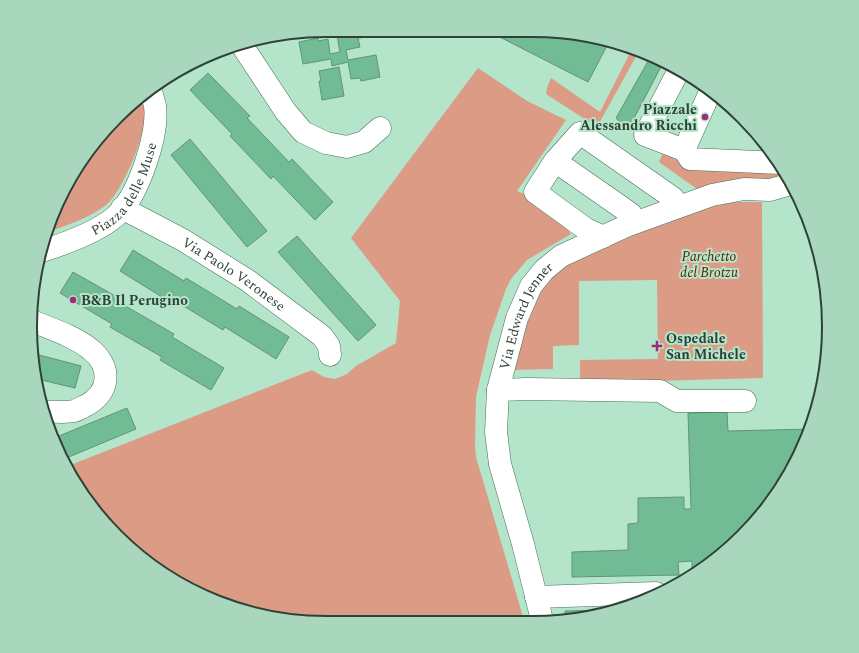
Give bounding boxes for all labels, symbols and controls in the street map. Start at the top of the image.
place label: Piazzale Alessandro Ricchi [580,99,697,136]
marker: Piazzale Alessandro Ricchi [700,112,710,122]
street label: Piazza delle Muse [87,140,162,241]
street label: Via Paolo Veronese [178,232,290,316]
park label: Parchetto del Brotzu [680,246,739,283]
street label: Via Edward Jenner [494,257,558,372]
place label: B&B Il Perugino [81,290,188,311]
marker: B&B Il Perugino [68,295,78,305]
place label: Ospedale San Michele [666,328,746,365]
marker: Ospedale San Michele [651,340,663,352]

